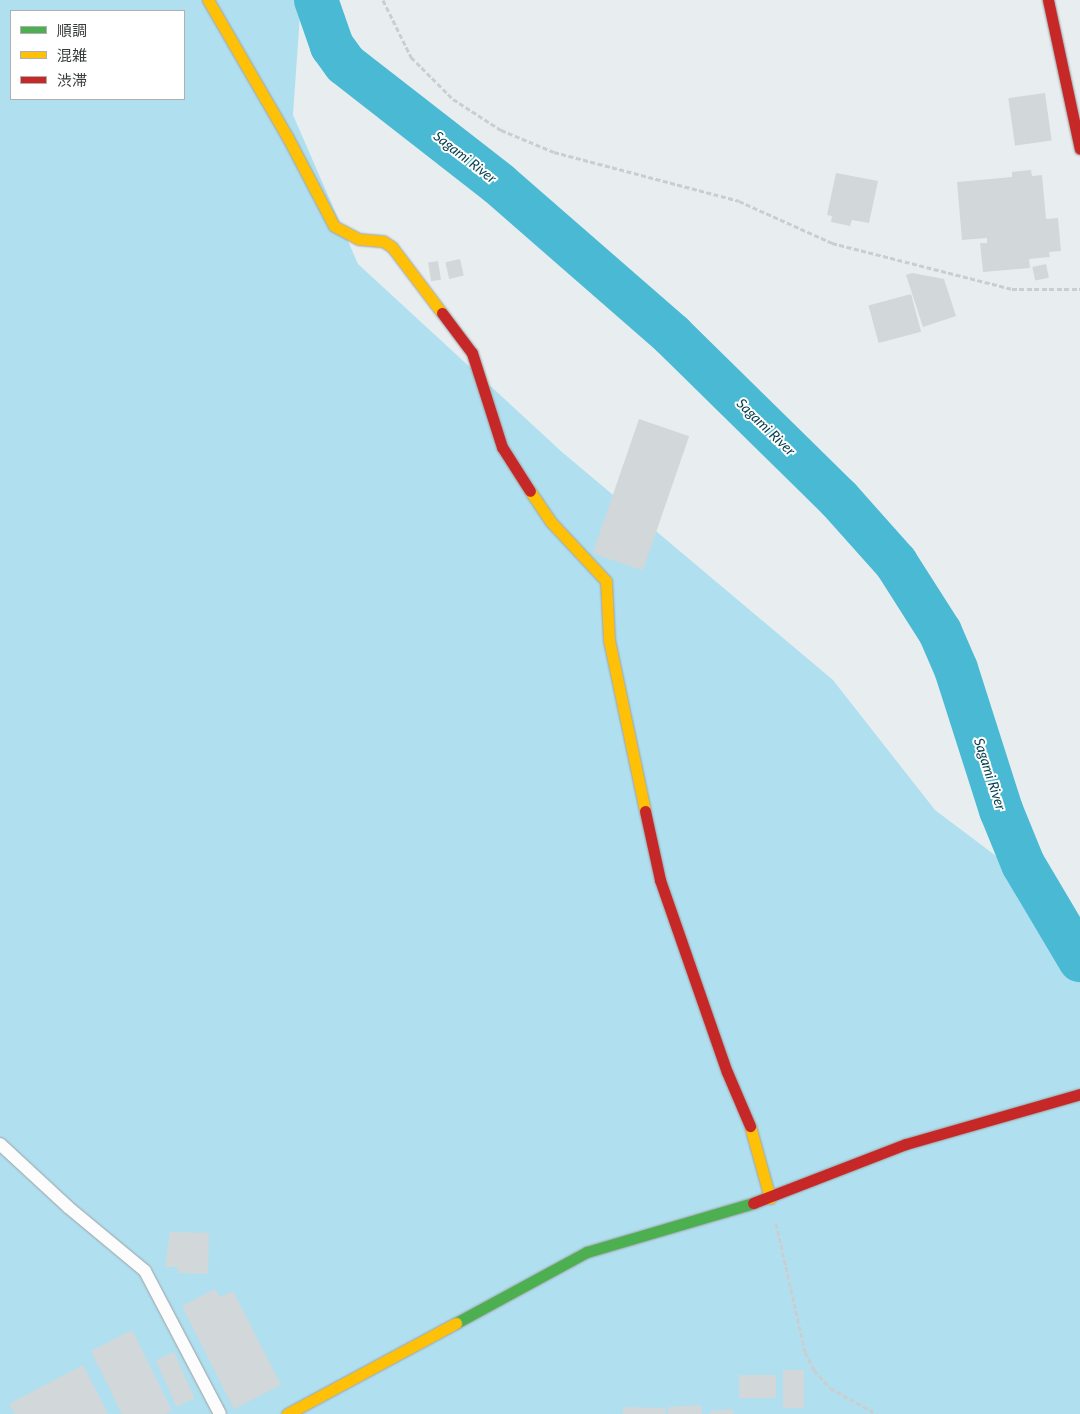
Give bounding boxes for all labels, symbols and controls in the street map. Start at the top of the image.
legend [10,10,185,100]
text: 順調 [57,21,87,39]
text: 混雑 [57,46,87,64]
text: 渋滞 [57,71,87,89]
water label: Sagami River [430,127,500,187]
water label: Sagami River [733,395,799,459]
water label: Sagami River [970,736,1010,812]

